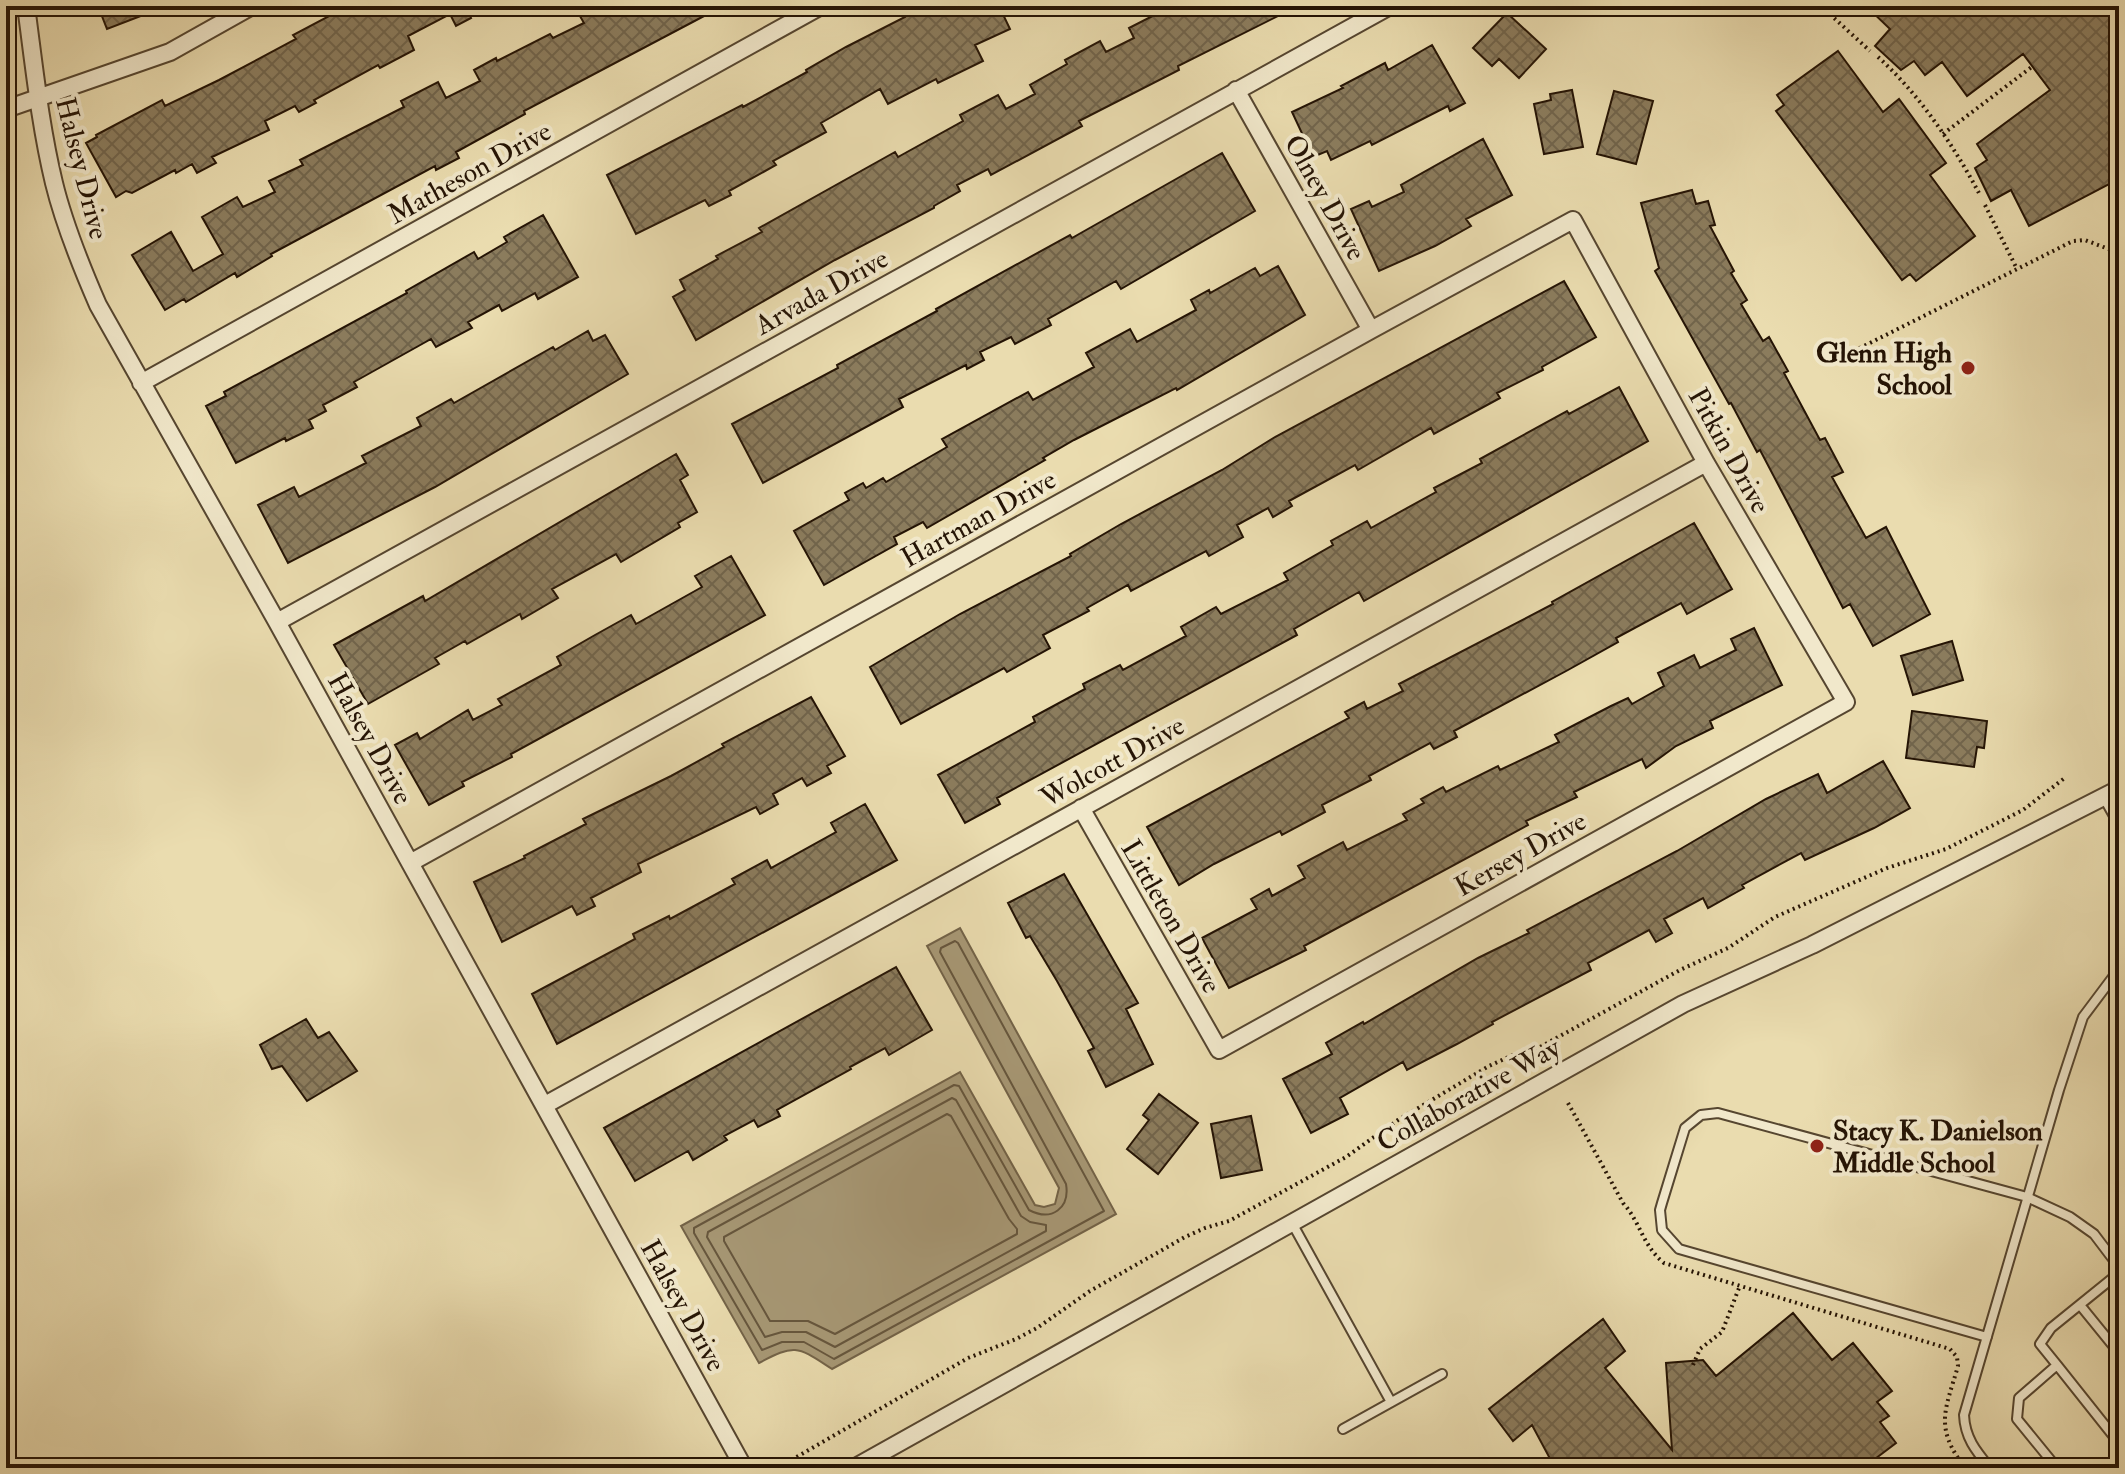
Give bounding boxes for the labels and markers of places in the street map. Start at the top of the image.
place label: Glenn High School [1816,336,1953,403]
marker: Glenn High School [1959,359,1977,377]
place label: Stacy K. Danielson Middle School [1832,1114,2043,1181]
marker: Stacy K. Danielson Middle School [1808,1137,1826,1155]

